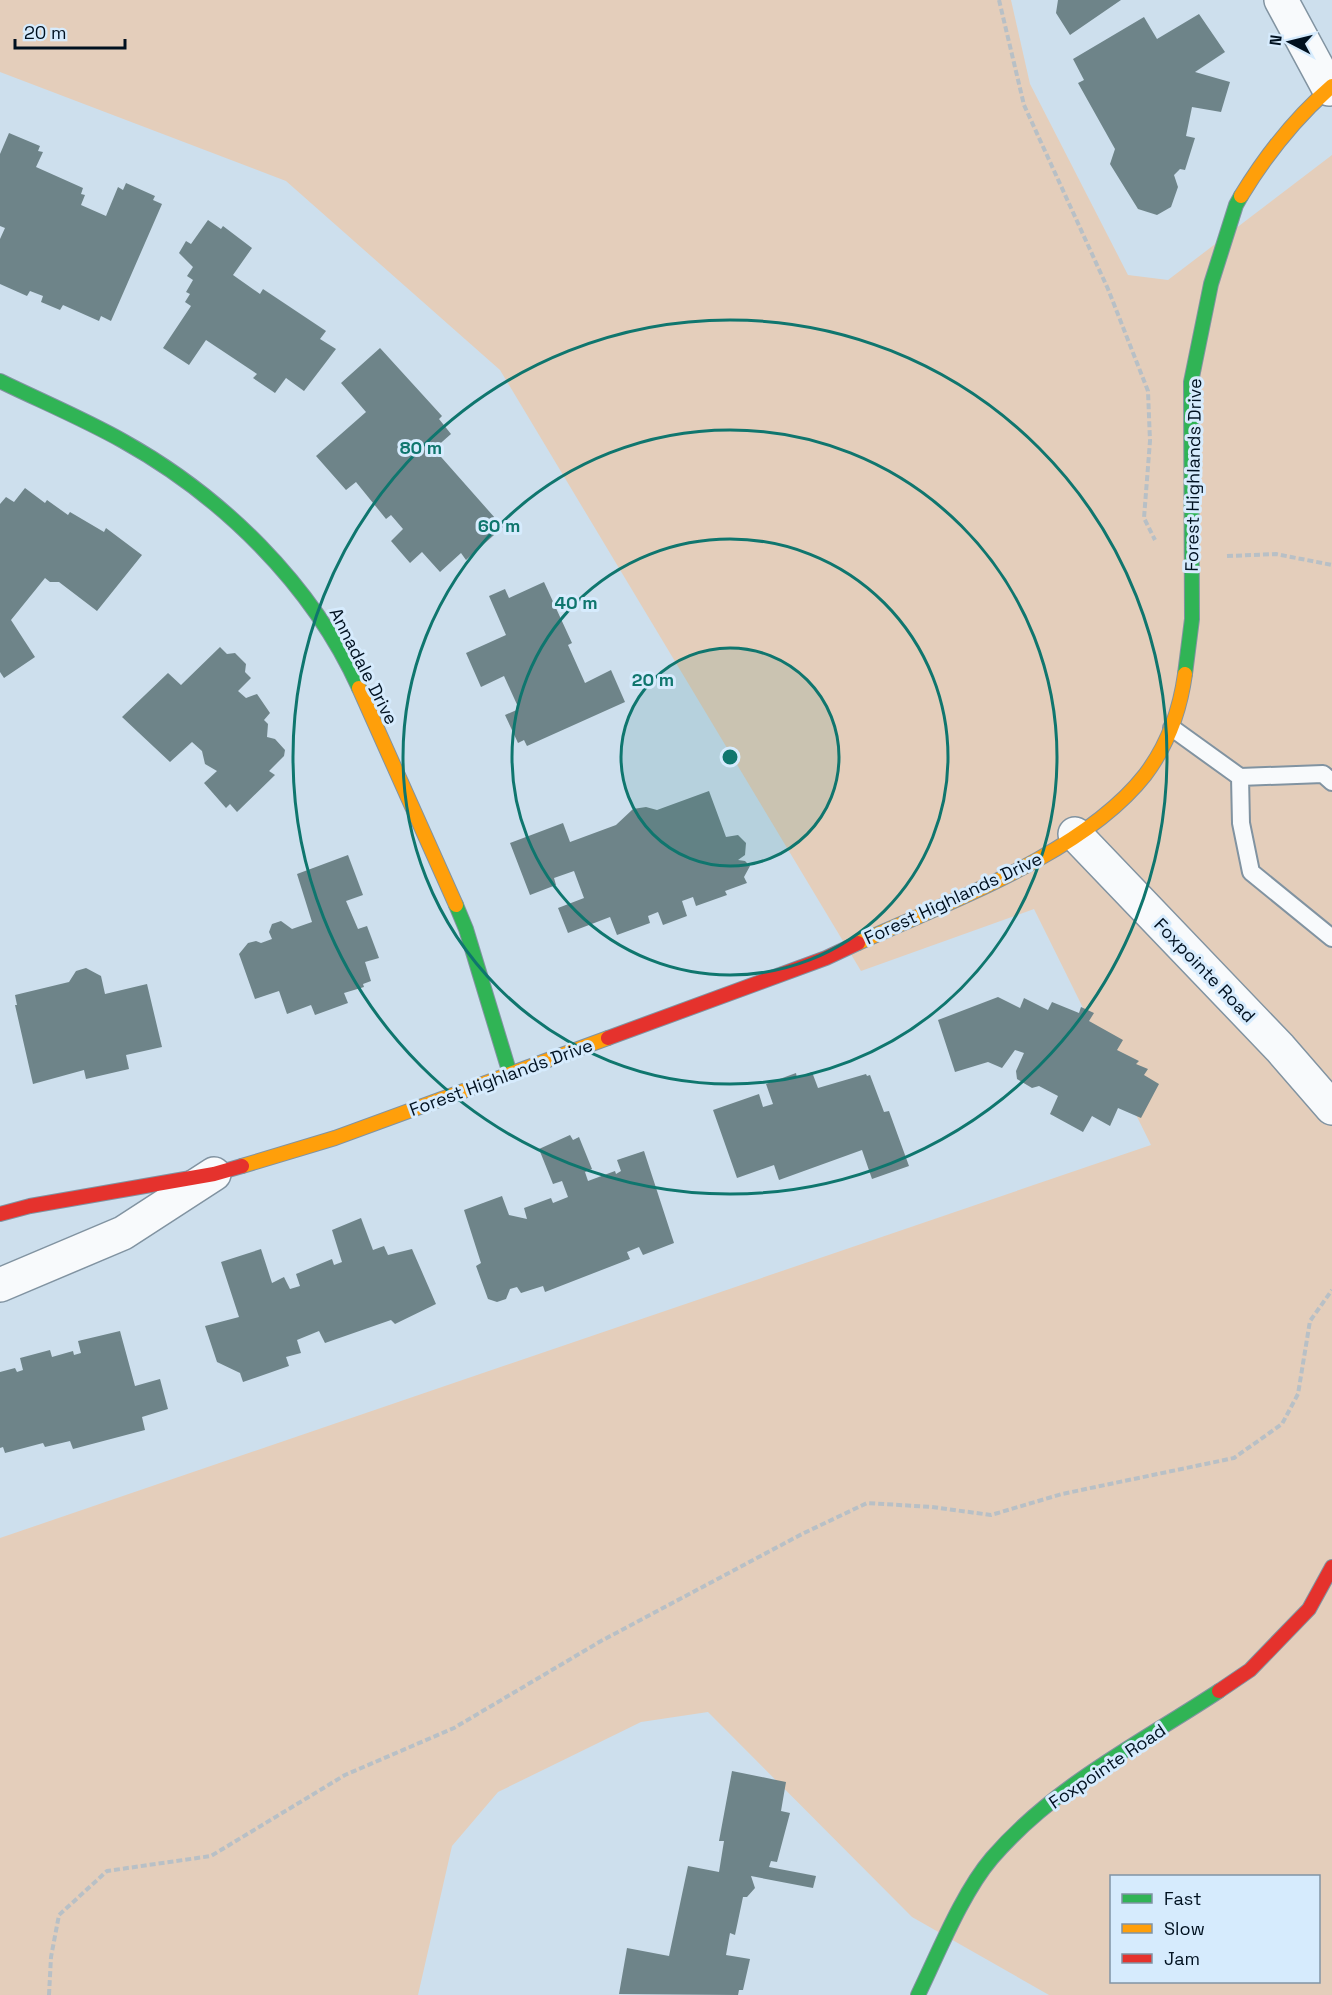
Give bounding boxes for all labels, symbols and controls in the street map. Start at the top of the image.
scale bar [15,12,124,50]
north arrow [1260,12,1320,72]
text: 20 m [24,21,67,44]
text: N [1265,34,1287,47]
street label: Forest Highlands Drive [1180,378,1206,572]
text: 80 m [400,436,442,459]
text: 60 m [478,514,520,537]
text: 40 m [554,591,598,614]
street label: Annadale Drive [325,604,403,728]
text: 20 m [632,668,674,691]
centre of rings [720,747,740,767]
street label: Forest Highlands Drive [860,847,1046,949]
street label: Foxpointe Road [1149,913,1261,1027]
street label: Forest Highlands Drive [406,1033,596,1121]
street label: Foxpointe Road [1044,1718,1170,1814]
legend [1110,1875,1320,1983]
text: Fast [1164,1887,1201,1910]
text: Slow [1164,1917,1205,1940]
text: Jam [1164,1947,1200,1970]

